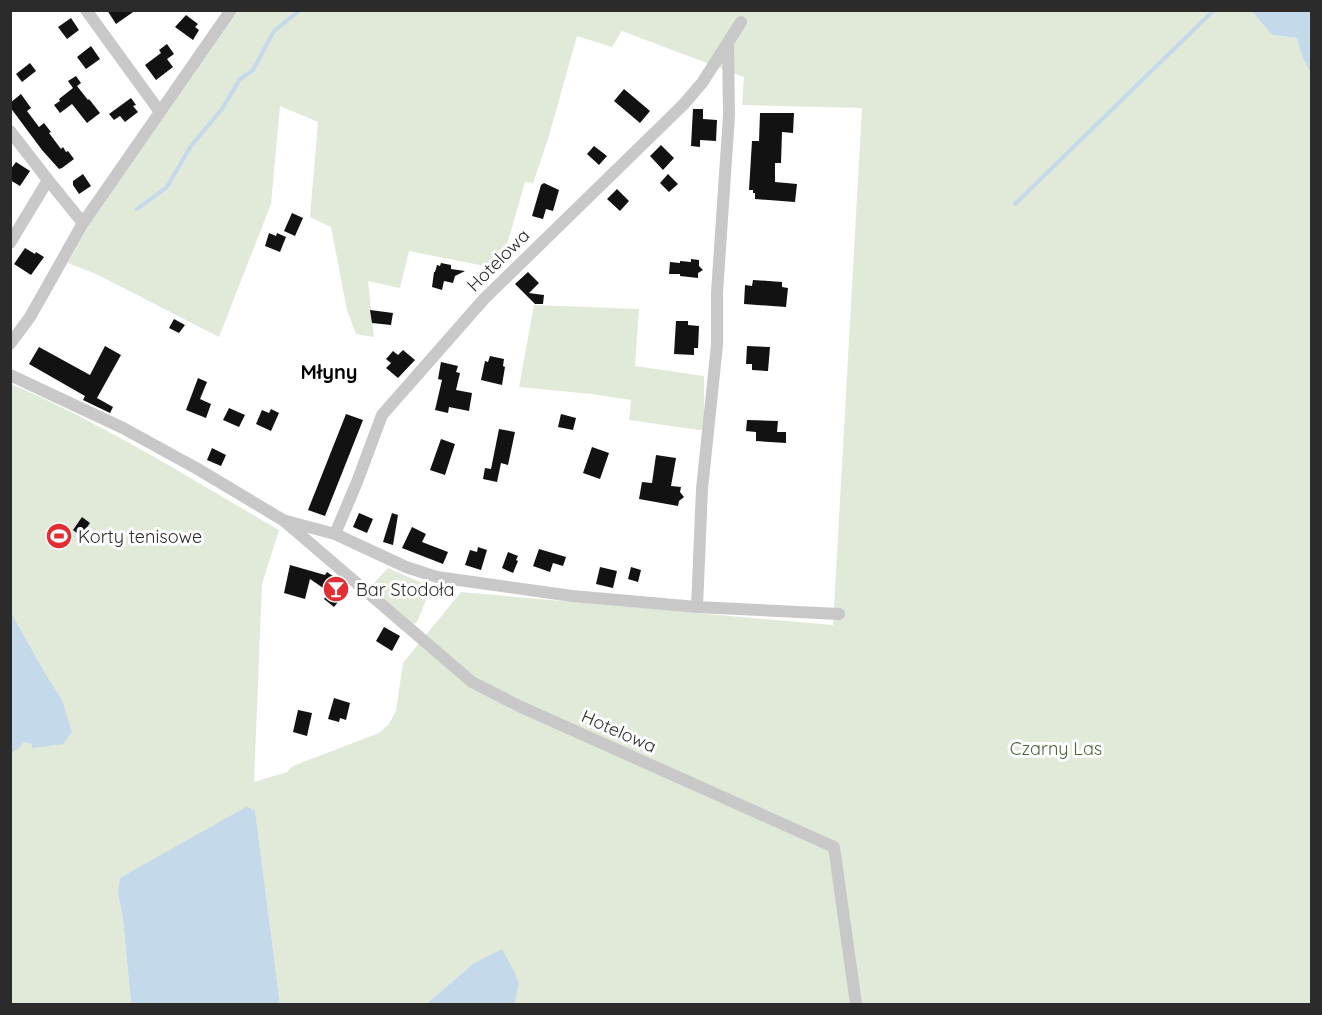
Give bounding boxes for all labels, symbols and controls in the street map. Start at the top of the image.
street label: Hotelowa [462,224,534,296]
district label: Młyny [300,359,358,384]
sports icon: Korty tenisowe [44,521,74,551]
place label: Korty tenisowe [78,525,202,548]
bar icon: Bar Stodoła [321,574,351,604]
place label: Bar Stodoła [356,578,454,601]
street label: Hotelowa [578,704,660,758]
park label: Czarny Las [1010,737,1102,760]

